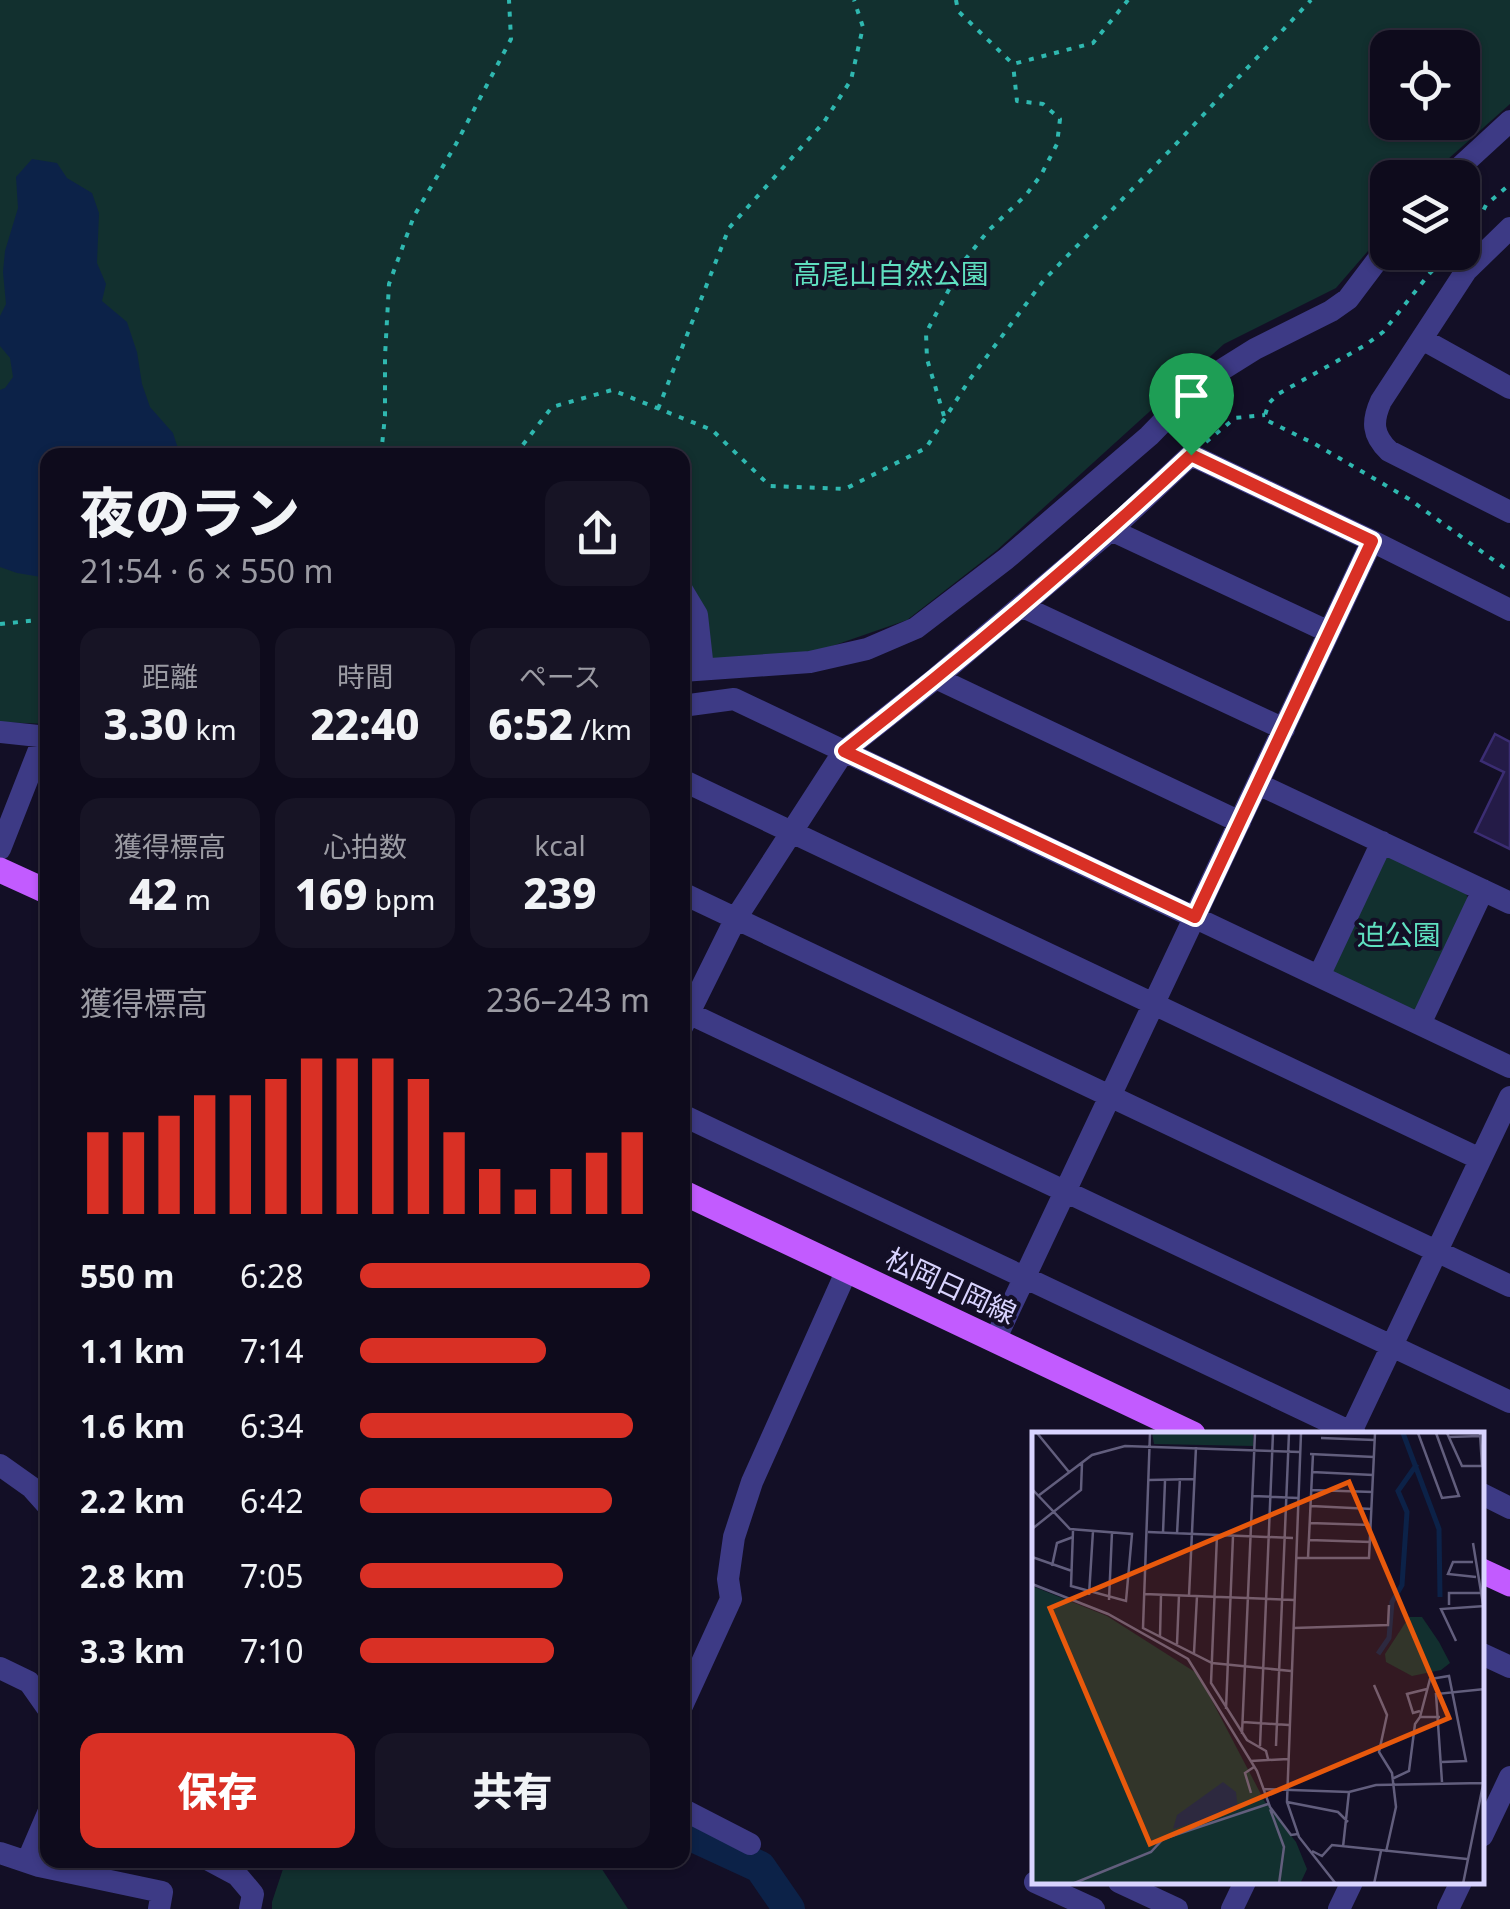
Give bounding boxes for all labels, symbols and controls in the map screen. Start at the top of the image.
map controls [1370,30,1480,270]
button: locate [1370,30,1480,140]
button: layers [1370,160,1480,270]
park label: 高尾山自然公園 [793,254,989,292]
pin [1149,353,1234,456]
icon: arrive [1164,368,1219,423]
text: 夜のラン [80,474,300,549]
button: share [545,481,650,586]
text: 21:54 · 6 × 550 m [80,549,333,592]
text: 距離 [142,657,198,695]
text: 時間 [337,657,393,695]
text: ペース [519,657,601,695]
text: 3.30 [103,695,188,752]
text: 22:40 [310,695,420,752]
text: 6:52 [488,695,573,752]
text: km [188,710,237,748]
text: /km [573,710,632,748]
text: kcal [534,826,586,864]
text: 獲得標高 [114,827,226,865]
text: 心拍数 [323,827,407,865]
text: 239 [524,864,596,921]
text: 42 [129,865,178,922]
text: 169 [295,865,367,922]
text: m [178,880,211,918]
text: bpm [367,880,435,918]
park label: 迫公園 [1357,915,1441,953]
text: 236–243 m [486,978,650,1021]
text: 獲得標高 [80,981,208,1024]
street label: 松岡日岡線 [880,1238,1023,1332]
text: 550 m [80,1254,174,1297]
text: 6:28 [240,1254,304,1297]
text: 1.1 km [80,1329,185,1372]
text: 7:14 [240,1329,304,1372]
text: 1.6 km [80,1404,185,1447]
text: 6:34 [240,1404,304,1447]
inset map [1032,1432,1485,1884]
text: 2.2 km [80,1479,185,1522]
text: 6:42 [240,1479,304,1522]
text: 2.8 km [80,1554,185,1597]
text: 7:05 [240,1554,304,1597]
text: 3.3 km [80,1629,185,1672]
text: 7:10 [240,1629,304,1672]
button: 保存 [80,1733,355,1848]
button: 共有 [375,1733,650,1848]

